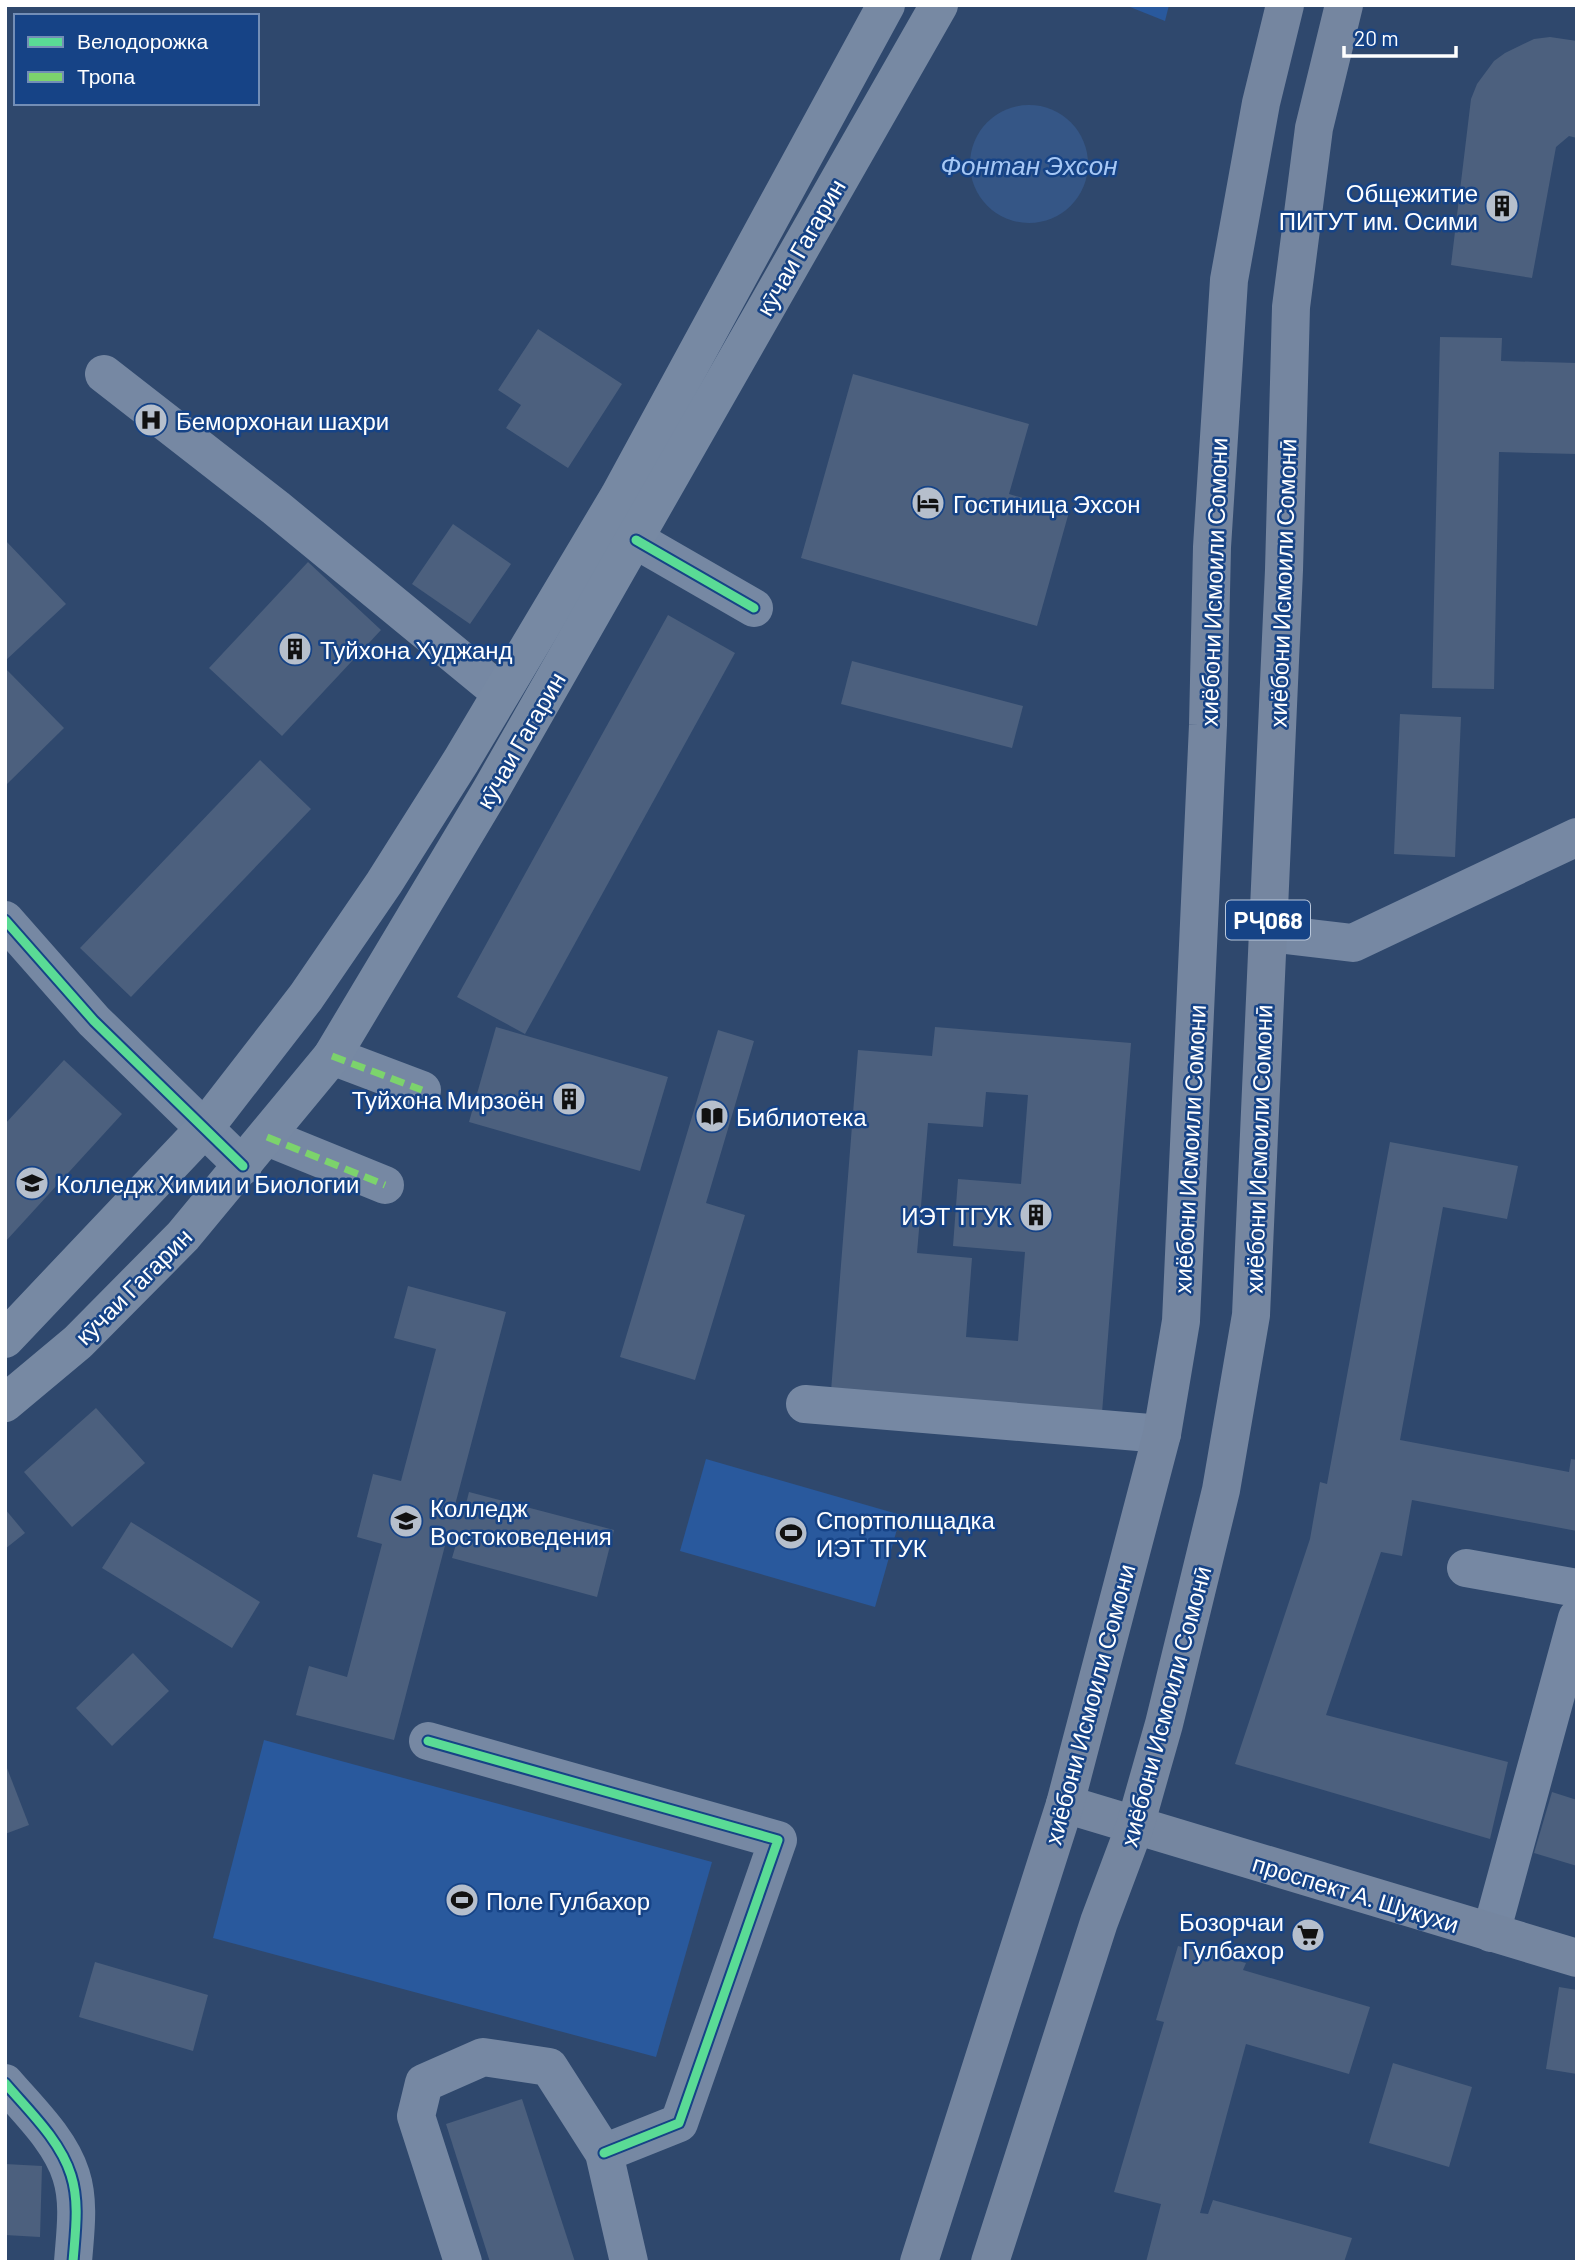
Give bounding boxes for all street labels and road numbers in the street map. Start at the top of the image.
street label: кӯчаи Гагарин [749,173,851,321]
street label: хиёбони Исмоили Сомони [1193,437,1233,727]
street label: хиёбони Исмоили Сомонӣ [1262,438,1302,728]
street label: кӯчаи Гагарин [469,666,571,814]
road number: РҶ068 [1226,900,1310,939]
street label: хиёбони Исмоили Сомони [1167,1004,1211,1294]
street label: хиёбони Исмоили Сомонӣ [1238,1004,1278,1294]
street label: кӯчаи Гагарин [69,1222,197,1350]
street label: хиёбони Исмоили Сомони [1038,1561,1140,1847]
street label: хиёбони Исмоили Сомонӣ [1114,1563,1216,1849]
street label: проспект А. Шукухи [1249,1848,1463,1938]

